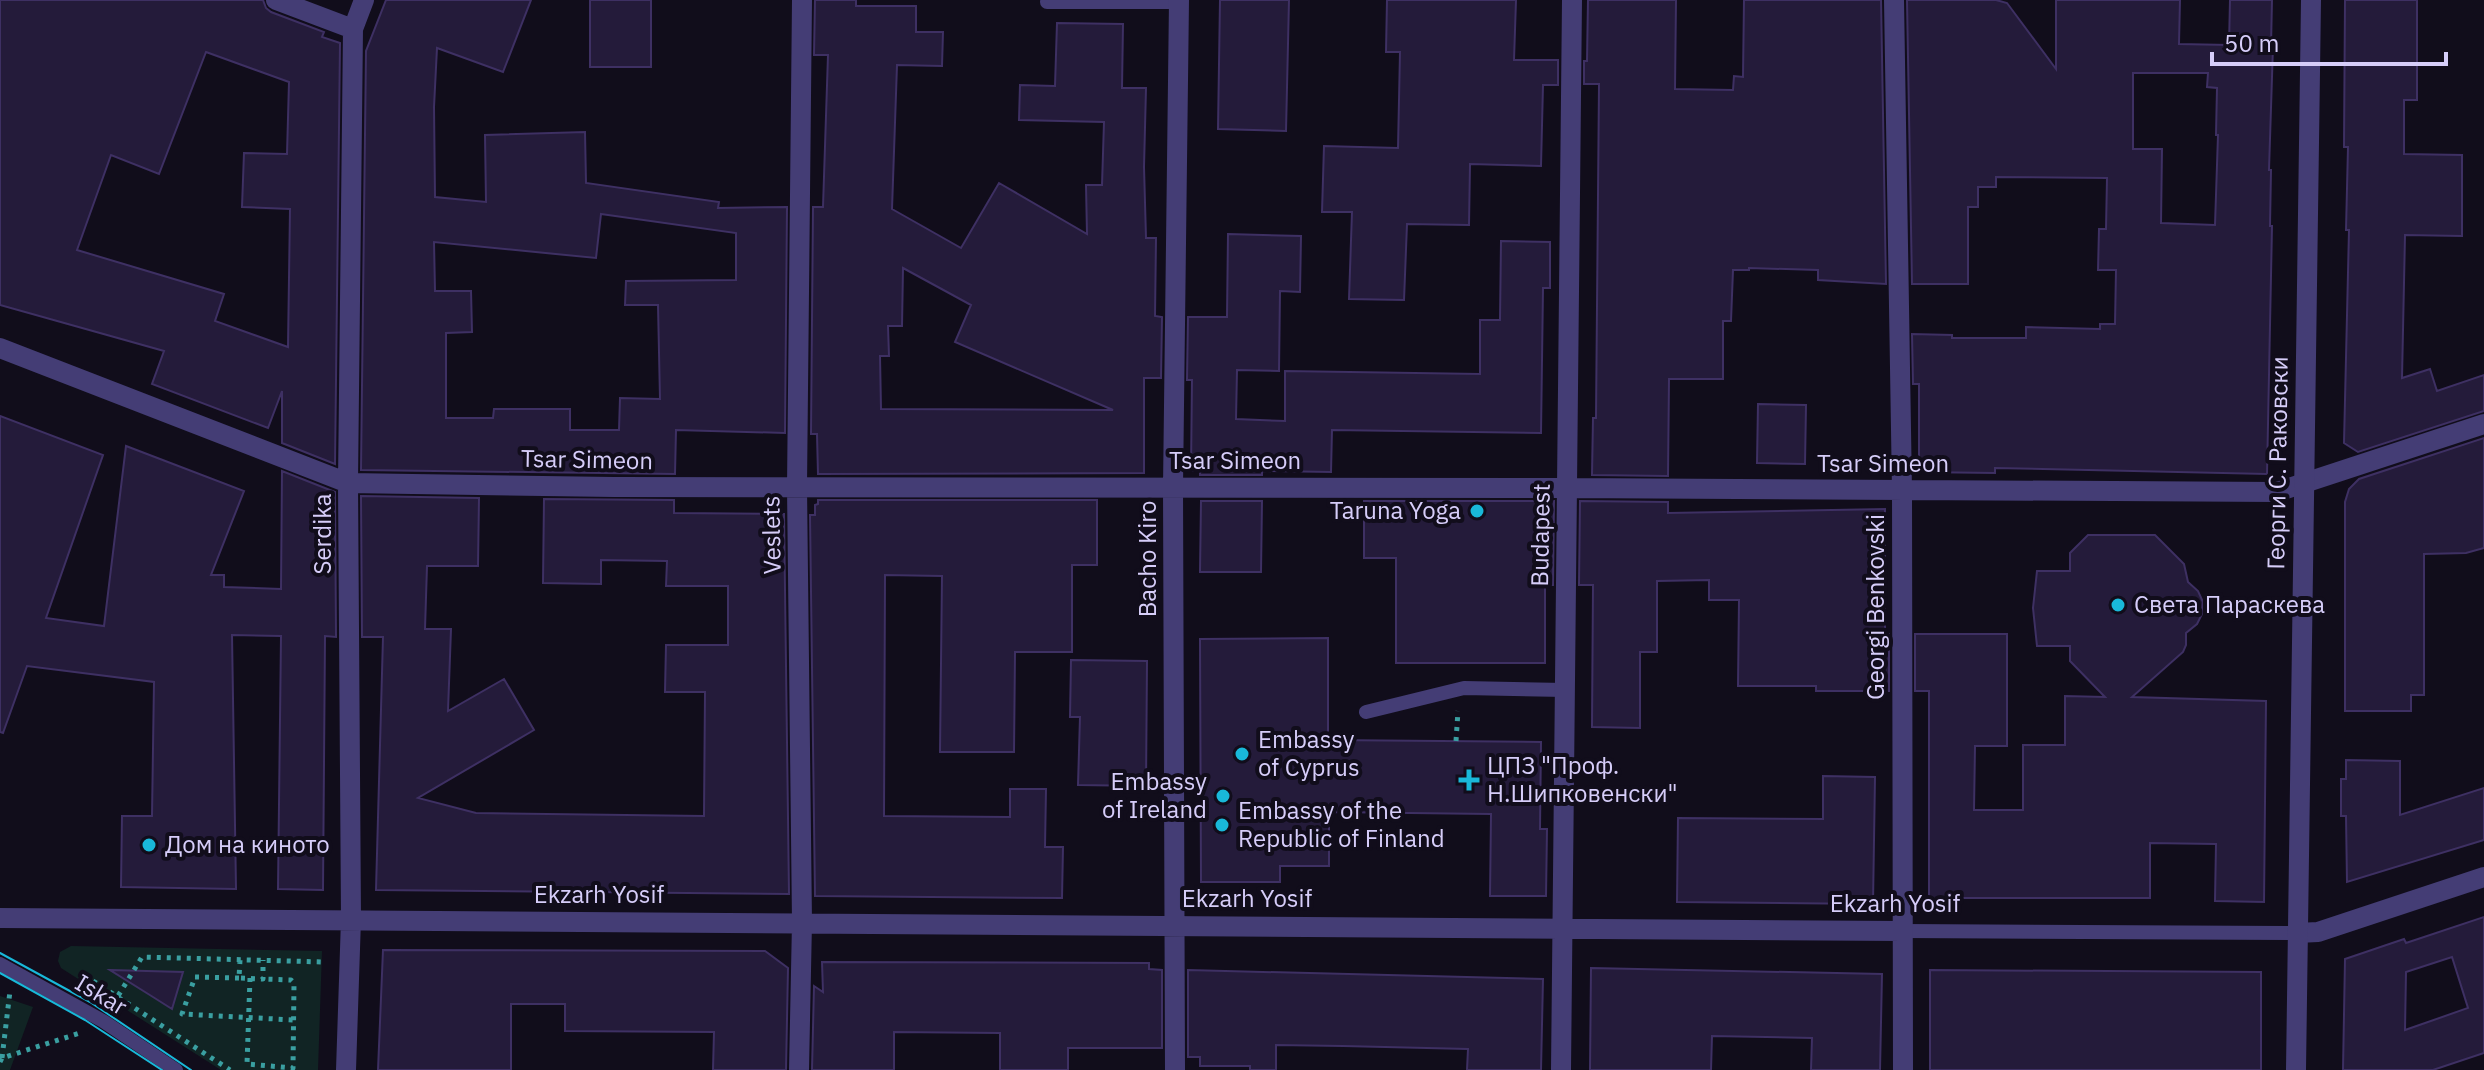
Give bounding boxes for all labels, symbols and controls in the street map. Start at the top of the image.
scale bar [2212,16,2446,66]
text: 50 m [2224,27,2279,59]
street label: Георги С. Раковски [2259,356,2295,570]
street label: Tsar Simeon [521,442,653,476]
street label: Tsar Simeon [1169,444,1301,476]
street label: Tsar Simeon [1817,447,1949,479]
street label: Budapest [1523,483,1557,587]
street label: Serdika [306,493,338,575]
place label: Taruna Yoga [1330,494,1461,526]
street label: Veslets [754,495,788,575]
street label: Bacho Kiro [1131,501,1163,617]
marker: Taruna Yoga [1468,502,1486,520]
street label: Georgi Benkovski [1859,514,1891,700]
place label: Света Параскева [2134,588,2325,620]
marker: Света Параскева [2109,596,2127,614]
place label: Embassy of Cyprus [1258,723,1360,783]
marker: Embassy of Cyprus [1233,745,1251,763]
place label: ЦПЗ "Проф. Н.Шипковенски" [1487,749,1678,809]
place label: Embassy of Ireland [1102,765,1207,825]
marker: ЦПЗ "Проф. Н.Шипковенски" [1458,769,1480,791]
marker: Embassy of Ireland [1214,787,1232,805]
place label: Embassy of the Republic of Finland [1238,794,1445,854]
marker: Embassy of the Republic of Finland [1213,816,1231,834]
place label: Дом на киното [165,828,330,860]
marker: Дом на киното [140,836,158,854]
street label: Ekzarh Yosif [534,878,665,910]
street label: Ekzarh Yosif [1182,882,1313,914]
street label: Ekzarh Yosif [1830,887,1961,919]
street label: Iskar [70,966,134,1022]

